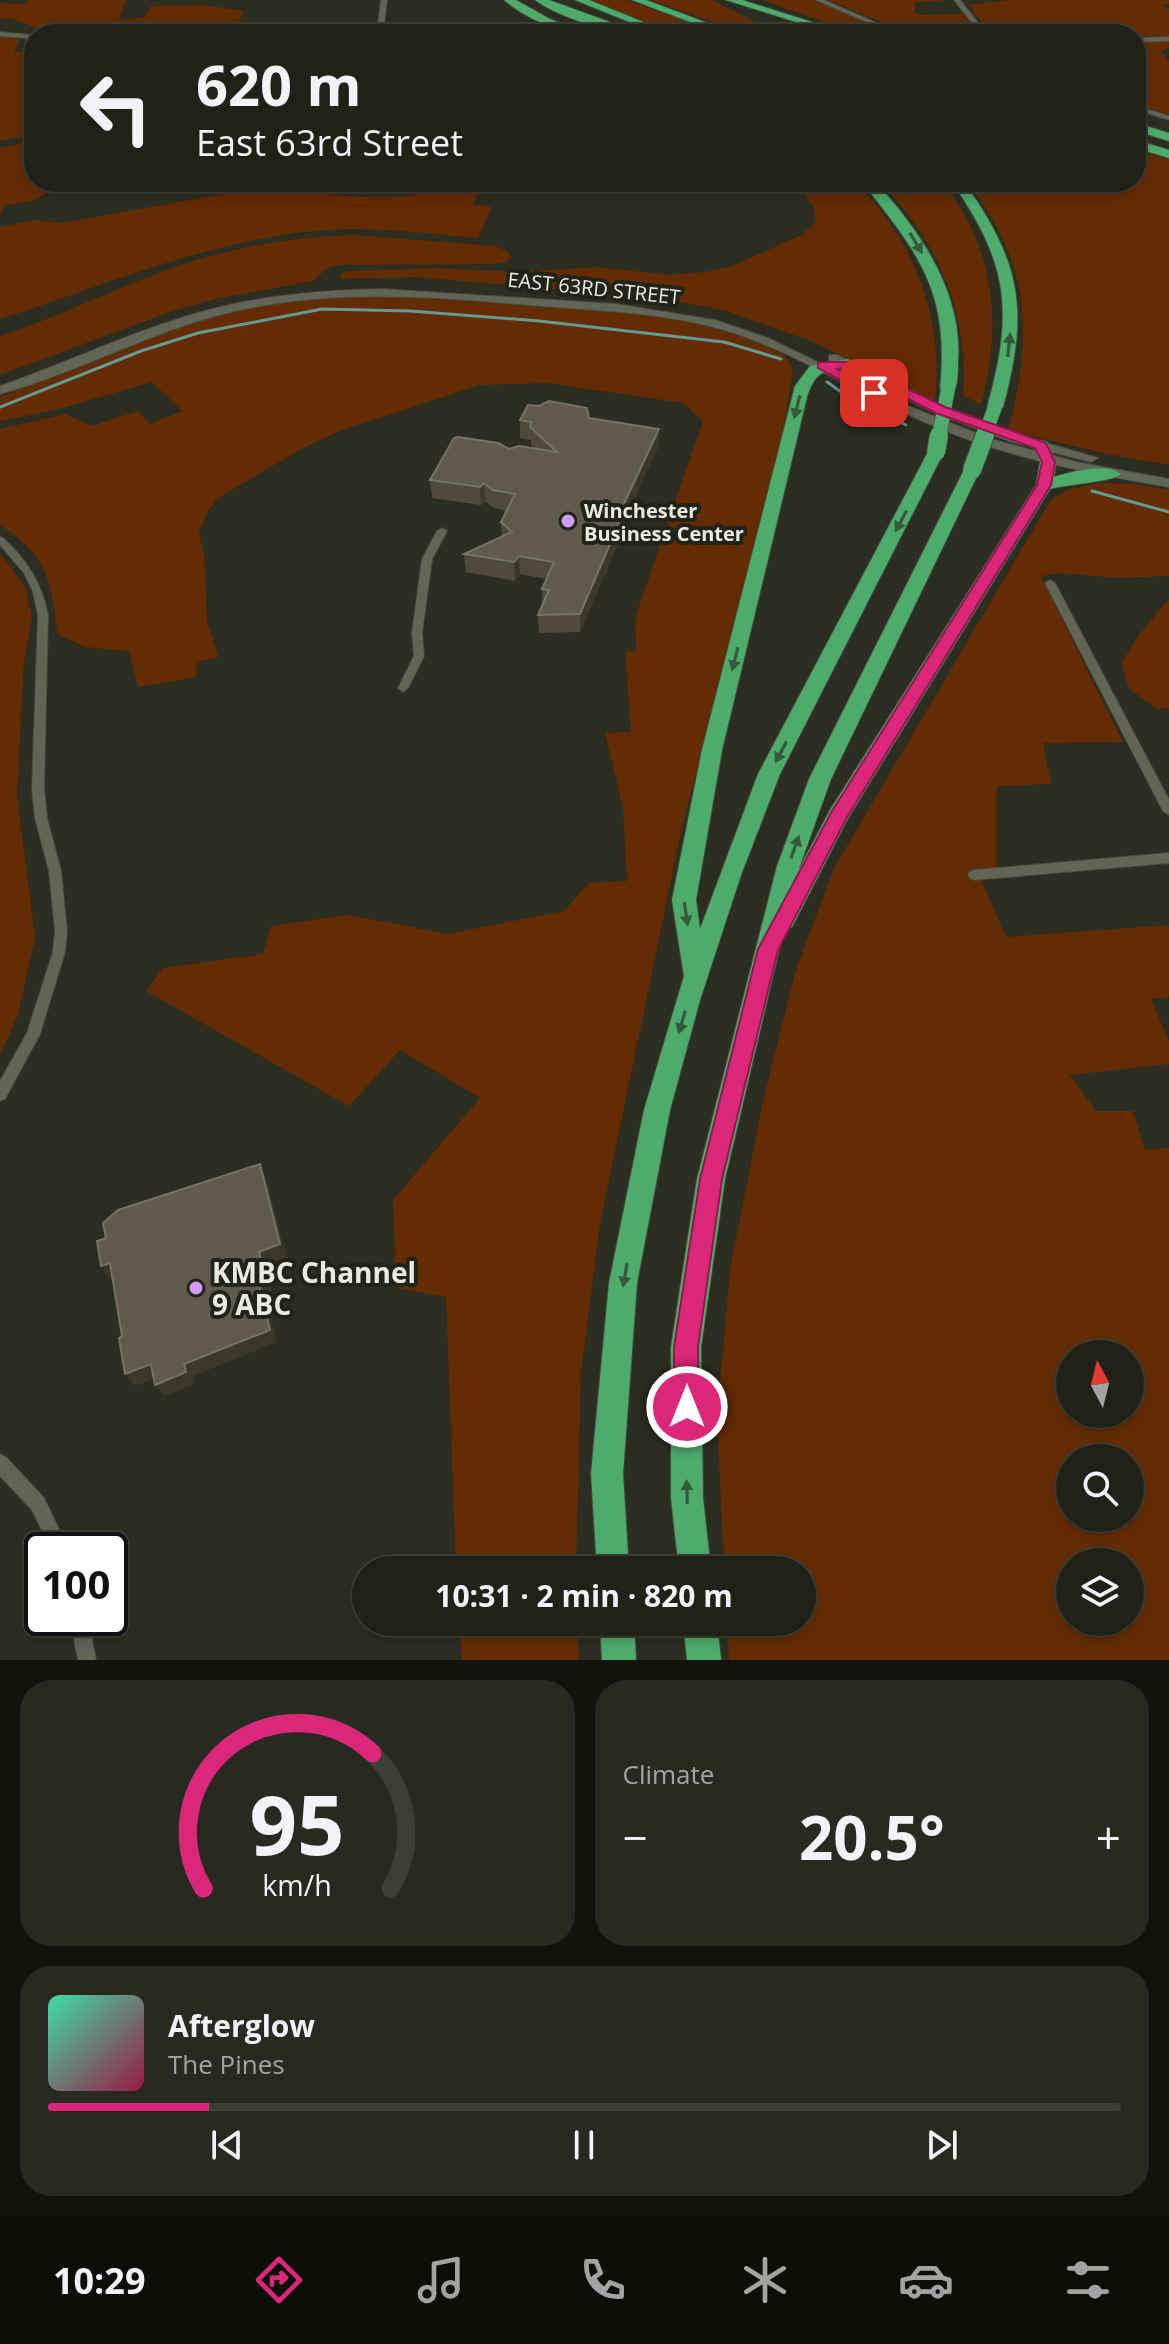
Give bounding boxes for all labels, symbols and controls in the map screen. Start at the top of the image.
text: 620 m [196,46,362,122]
icon: left [64,56,168,160]
text: East 63rd Street [196,118,463,167]
one-way arrow [909,232,923,254]
street label: EAST 63RD STREET [506,266,682,310]
one-way arrow [1003,333,1016,358]
pin [840,359,908,427]
icon: arrive [852,371,896,415]
one-way arrow [790,394,802,419]
place label: Winchester Business Center [584,497,744,547]
one-way arrow [894,510,907,533]
marker: Winchester Business Center [559,512,577,530]
one-way arrow [728,647,740,672]
one-way arrow [774,740,787,763]
one-way arrow [789,835,802,859]
one-way arrow [680,901,693,926]
one-way arrow [675,1010,688,1034]
place label: KMBC Channel 9 ABC [212,1253,416,1323]
one-way arrow [618,1263,630,1288]
marker: KMBC Channel 9 ABC [187,1279,205,1297]
north arrow [1056,1340,1144,1428]
map controls [1056,1340,1144,1636]
position arrow [645,1365,729,1449]
button: search [1056,1444,1144,1532]
one-way arrow [681,1479,694,1504]
speed limit sign: 100 [24,1532,128,1636]
button: layers [1056,1548,1144,1636]
text: 10:31 · 2 min · 820 m [435,1575,733,1616]
text: Climate [623,1756,714,1792]
text: 95 [250,1766,345,1879]
text: 20.5° [799,1796,945,1878]
text: − [623,1807,648,1867]
text: + [1096,1807,1121,1867]
text: km/h [263,1865,332,1904]
text: Afterglow [168,2005,315,2046]
text: The Pines [168,2046,285,2082]
icon: previous [205,2123,249,2167]
icon: pause [562,2123,606,2167]
icon: next [920,2123,964,2167]
icon: directions [251,2252,307,2308]
icon: music [413,2252,469,2308]
icon: phone [575,2252,631,2308]
icon: climate [737,2252,793,2308]
icon: car [898,2252,954,2308]
icon: filters [1060,2252,1116,2308]
text: 10:29 [53,2256,145,2305]

